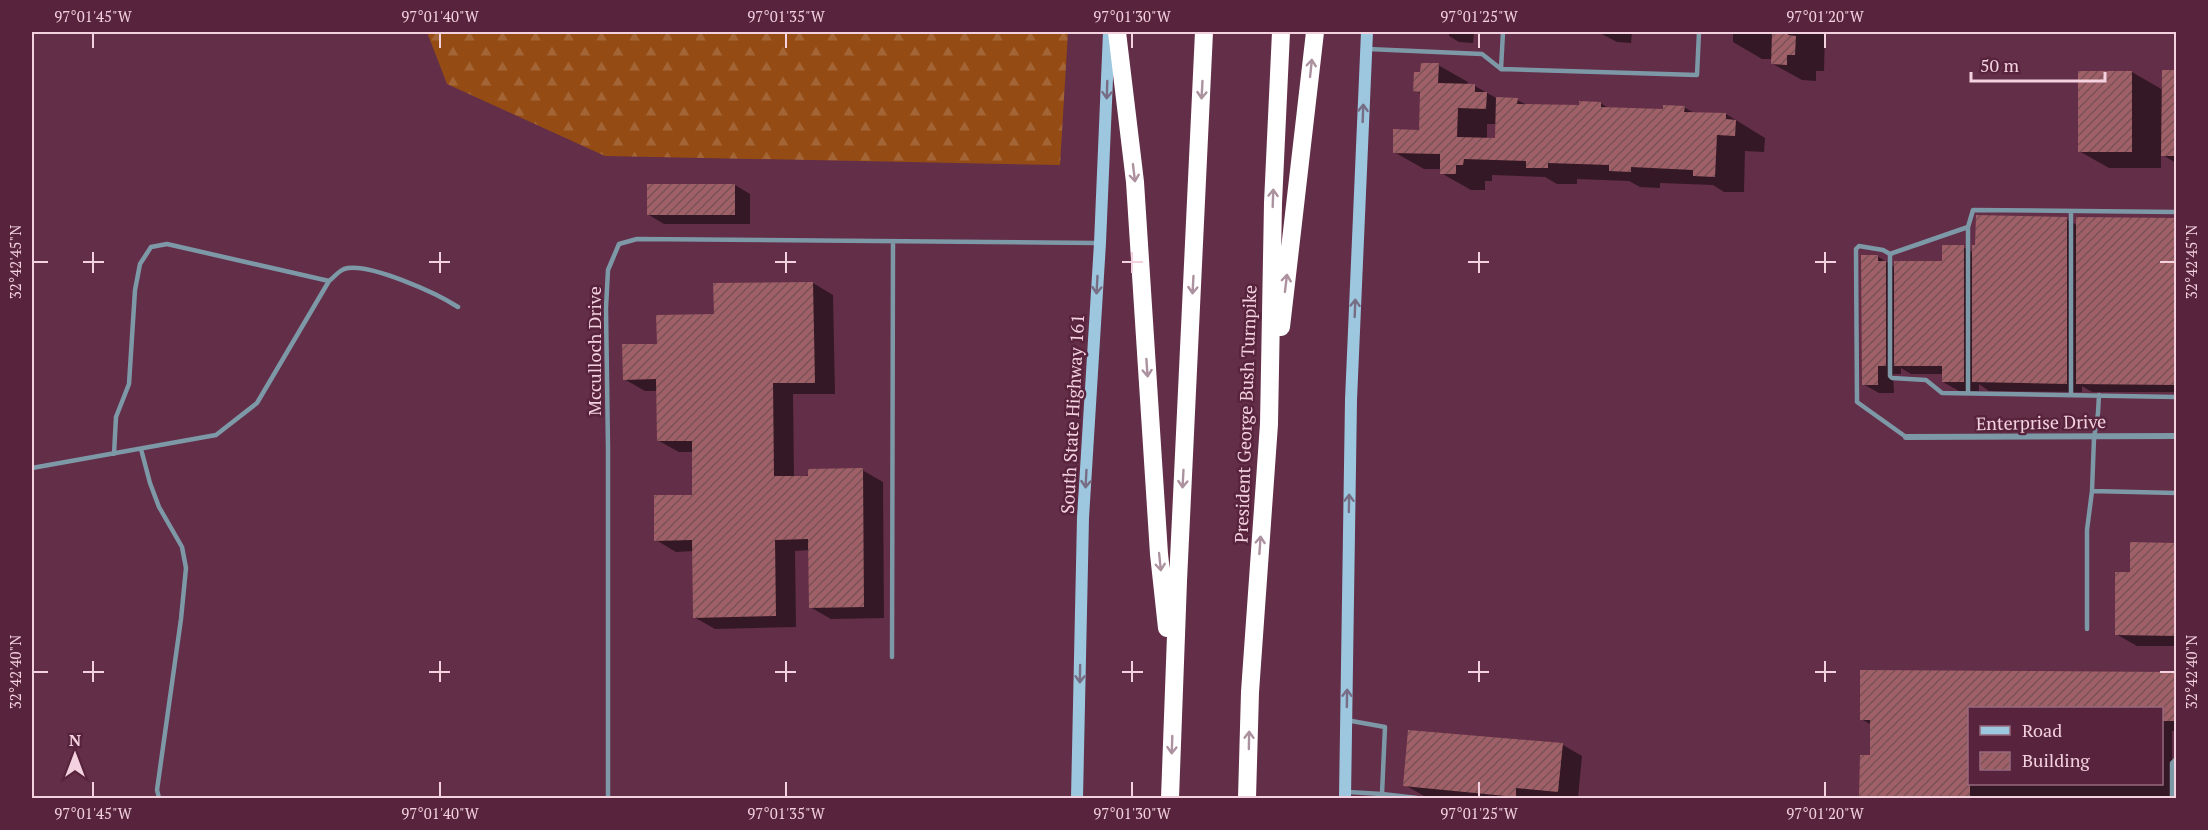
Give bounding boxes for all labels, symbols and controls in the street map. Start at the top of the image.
text: 97°01'45"W [54,6,133,26]
text: 97°01'40"W [401,6,480,26]
text: 97°01'35"W [747,6,826,26]
text: 97°01'30"W [1093,6,1172,26]
text: 97°01'25"W [1440,6,1519,26]
text: 97°01'20"W [1786,6,1865,26]
scale bar [1971,45,2104,83]
text: 50 m [1980,53,2020,77]
one-way arrow [1305,59,1316,78]
one-way arrow [1101,79,1112,99]
one-way arrow [1196,79,1207,99]
one-way arrow [1358,104,1369,124]
one-way arrow [1129,163,1140,182]
one-way arrow [1268,188,1279,208]
text: 32°42'45"N [5,225,25,299]
text: 32°42'45"N [2181,225,2201,299]
one-way arrow [1281,273,1292,293]
one-way arrow [1092,274,1103,294]
one-way arrow [1187,274,1198,294]
street label: President George Bush Turnpike [1229,285,1261,543]
street label: Mcculloch Drive [582,286,606,416]
one-way arrow [1349,299,1360,319]
street label: South State Highway 161 [1055,313,1089,515]
one-way arrow [1142,357,1153,377]
street label: Enterprise Drive [1976,409,2106,435]
one-way arrow [1080,469,1091,489]
one-way arrow [1178,469,1189,489]
one-way arrow [1344,494,1355,514]
one-way arrow [1255,536,1266,556]
one-way arrow [1155,552,1166,572]
text: 32°42'40"N [5,635,25,709]
text: 32°42'40"N [2181,635,2201,709]
one-way arrow [1074,664,1086,684]
one-way arrow [1341,689,1353,709]
legend [1968,707,2163,785]
text: Road [2022,718,2062,742]
north arrow [45,725,105,785]
text: N [69,729,81,751]
one-way arrow [1243,731,1254,751]
one-way arrow [1166,735,1178,755]
text: Building [2022,748,2090,772]
text: 97°01'45"W [54,803,133,823]
text: 97°01'40"W [401,803,480,823]
text: 97°01'35"W [747,803,826,823]
text: 97°01'30"W [1093,803,1172,823]
text: 97°01'25"W [1440,803,1519,823]
text: 97°01'20"W [1786,803,1865,823]

